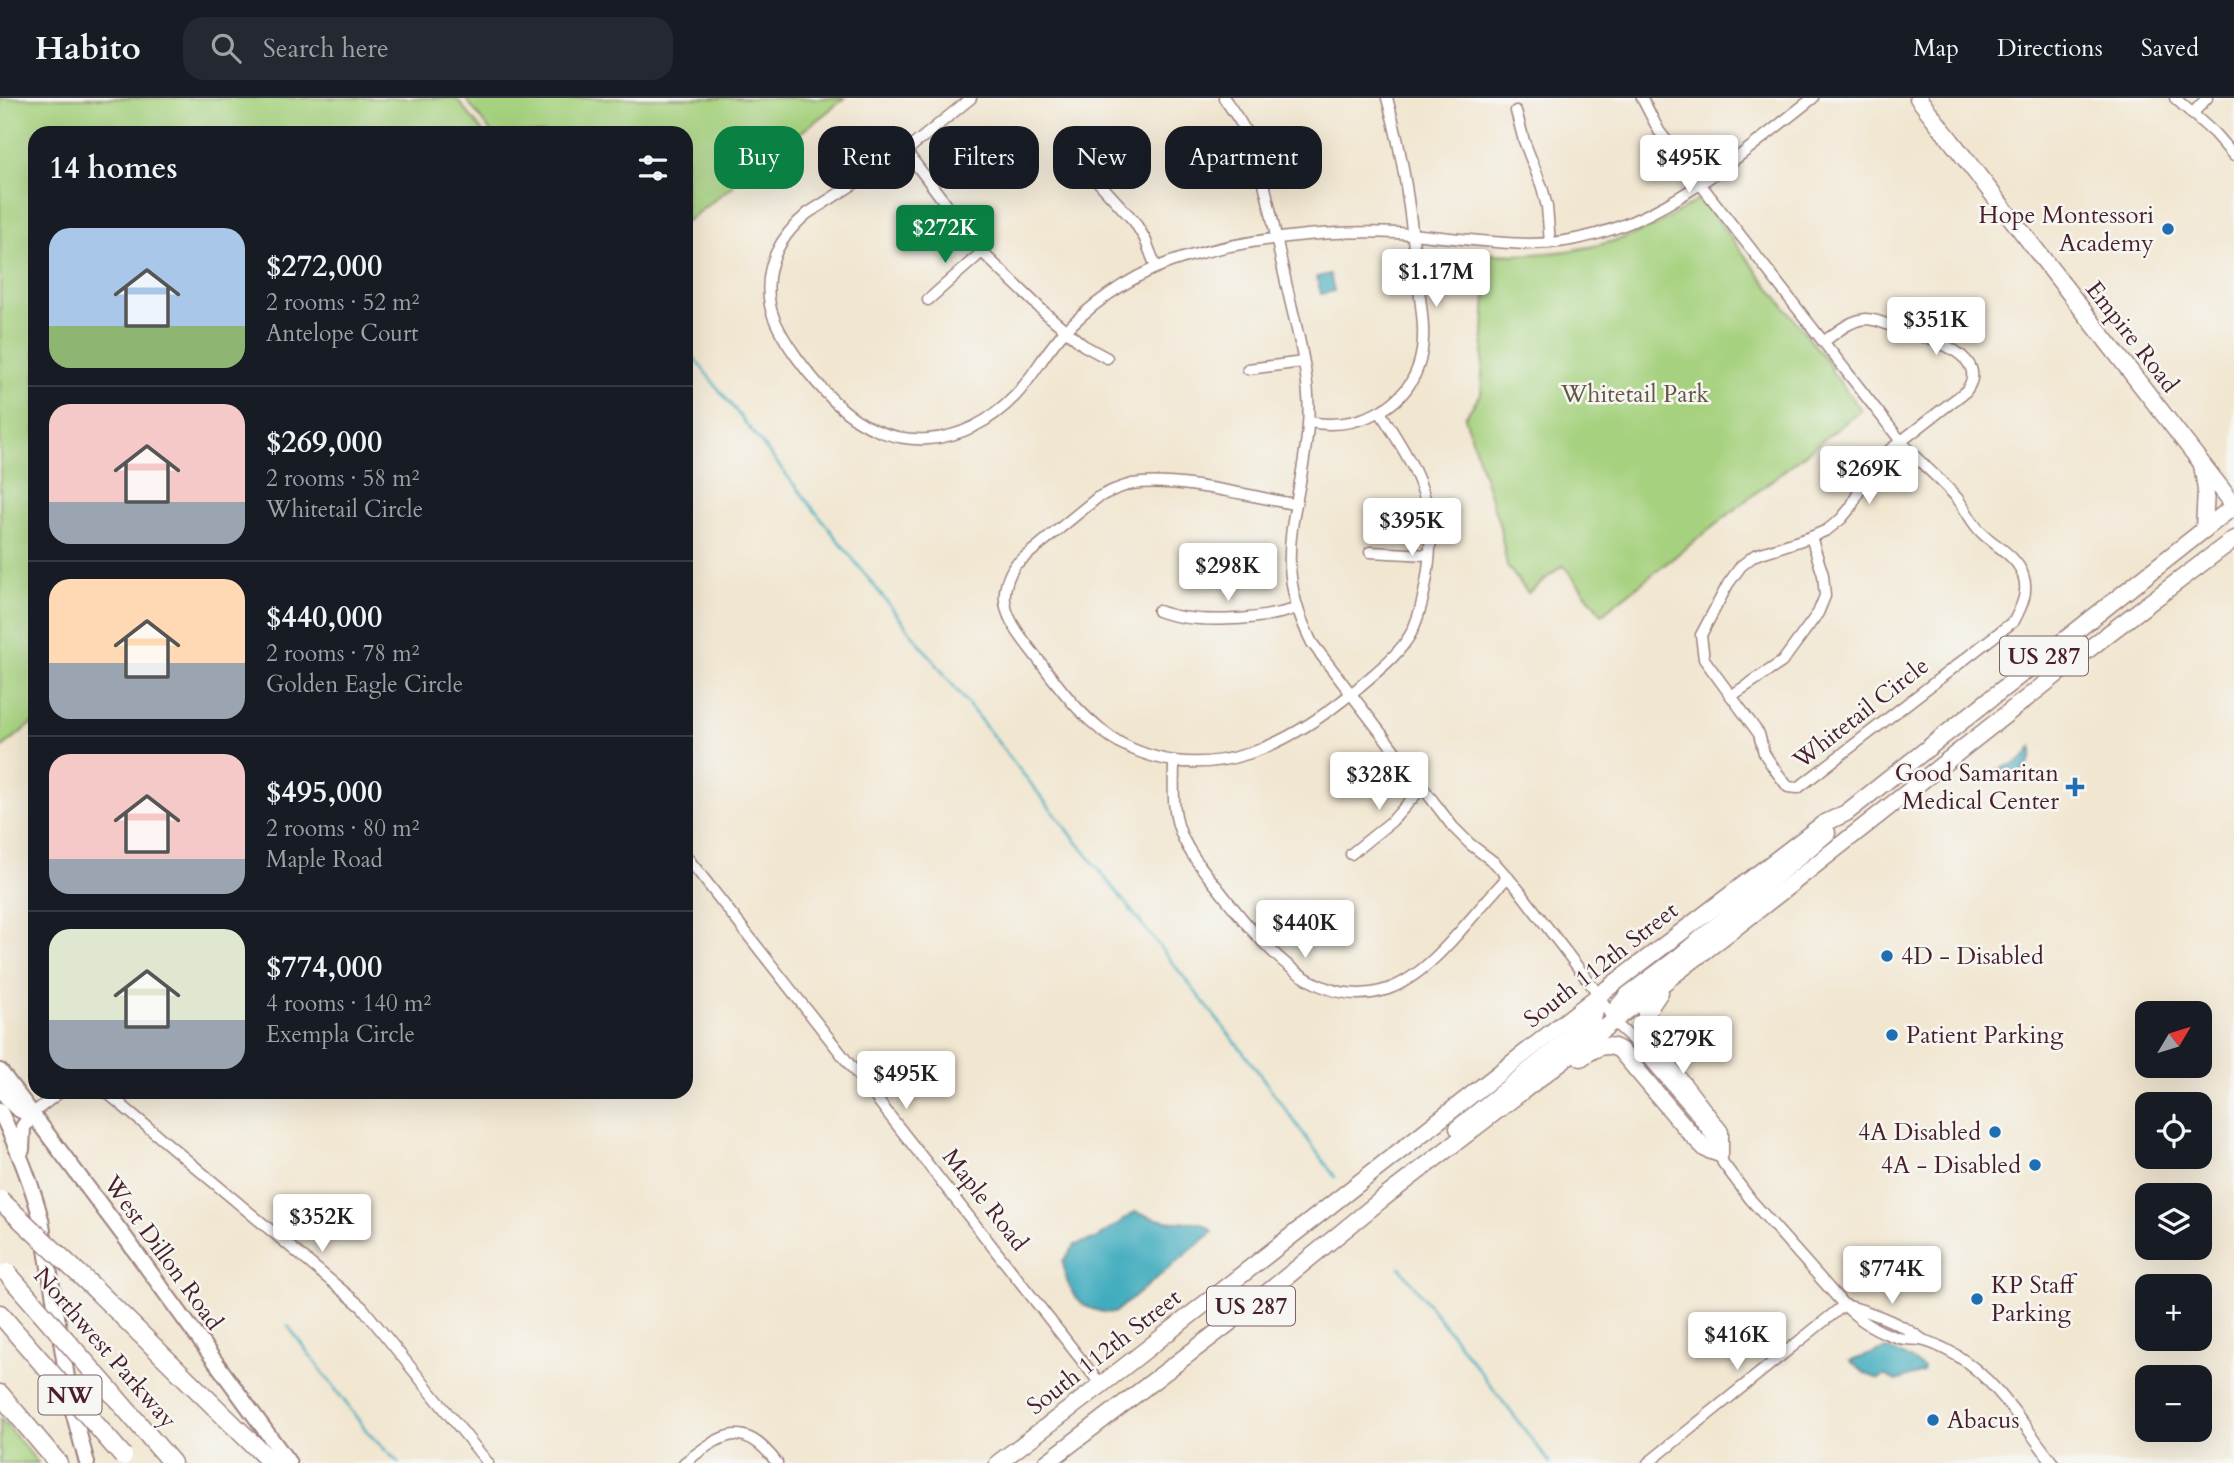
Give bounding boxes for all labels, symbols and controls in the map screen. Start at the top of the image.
search box [183,17,673,80]
text: Habito [35,26,141,71]
icon: search [207,29,245,67]
text: Search here [263,31,389,66]
text: Map [1913,32,1959,65]
text: Directions [1997,32,2103,65]
text: Saved [2141,32,2199,65]
chip: Buy [714,126,804,189]
chip: Rent [818,126,915,189]
chip: Filters [929,126,1039,189]
chip: New [1053,126,1151,189]
chip: Apartment [1165,126,1322,189]
pin: $495K [1640,136,1738,195]
text: $495K [1656,142,1722,173]
text: 14 homes [49,148,178,189]
icon: filters [634,149,672,187]
place label: Hope Montessori Academy [1979,199,2154,260]
pin: $272K [896,206,994,265]
text: $272K [912,212,978,243]
marker: Hope Montessori Academy [2160,221,2176,237]
text: $272,000 [266,246,382,287]
pin: $1.17M [1379,250,1493,309]
icon: home [105,256,189,340]
text: $1.17M [1398,256,1474,287]
street label: Empire Road [2078,274,2186,400]
text: 2 rooms · 52 m² [266,287,419,318]
pin: $351K [1887,298,1985,357]
text: $351K [1903,304,1969,335]
text: Antelope Court [266,318,419,349]
park label: Whitetail Park [1560,378,1709,411]
text: $269,000 [266,422,382,463]
icon: home [105,432,189,516]
pin: $269K [1820,446,1918,506]
text: $269K [1836,453,1902,484]
text: 2 rooms · 58 m² [266,463,419,494]
text: Whitetail Circle [266,494,423,525]
pin: $395K [1363,498,1461,558]
text: $395K [1379,505,1445,536]
pin: $298K [1179,544,1277,603]
text: $298K [1195,550,1261,581]
text: $440,000 [266,597,382,638]
icon: home [105,607,189,691]
road number: US 287 [2000,636,2088,676]
text: 2 rooms · 78 m² [266,638,419,669]
street label: Whitetail Circle [1785,650,1936,777]
text: Golden Eagle Circle [266,669,463,700]
pin: $328K [1330,752,1428,812]
place label: Good Samaritan Medical Center [1895,757,2059,818]
text: $328K [1346,759,1412,790]
text: $495,000 [266,772,382,813]
marker: Good Samaritan Medical Center [2065,777,2085,797]
icon: home [105,782,189,866]
text: 2 rooms · 80 m² [266,813,419,844]
text: Maple Road [266,844,383,875]
street label: South 112th Street [1517,894,1685,1036]
pin: $440K [1256,900,1354,960]
text: $440K [1272,907,1338,938]
place label: 4D - Disabled [1901,940,2044,973]
text: $774,000 [266,947,382,988]
marker: 4D - Disabled [1879,948,1895,964]
icon: home [105,957,189,1041]
text: 4 rooms · 140 m² [266,988,431,1019]
north arrow [2135,1001,2212,1078]
map controls [2135,1001,2212,1442]
pin: $279K [1634,1016,1732,1076]
text: Exempla Circle [266,1019,415,1050]
place label: Patient Parking [1906,1019,2064,1052]
text: $279K [1650,1023,1716,1054]
marker: Patient Parking [1884,1027,1900,1043]
pin: $495K [857,1052,955,1111]
text: $495K [873,1058,939,1089]
button: locate [2135,1092,2212,1169]
place label: 4A Disabled [1858,1116,1981,1149]
marker: 4A Disabled [1987,1124,2003,1140]
street label: Maple Road [934,1142,1036,1258]
place label: 4A - Disabled [1881,1149,2021,1182]
marker: 4A - Disabled [2027,1157,2043,1173]
street label: West Dillon Road [95,1168,230,1337]
button: layers [2135,1183,2212,1260]
pin: $352K [273,1194,371,1254]
text: $352K [289,1201,355,1232]
pin: $774K [1843,1246,1941,1306]
text: $774K [1859,1253,1925,1284]
street label: Northwest Parkway [26,1260,184,1436]
place label: KP Staff Parking [1991,1269,2077,1330]
button: + [2135,1274,2212,1351]
street label: South 112th Street [1020,1281,1188,1423]
road number: US 287 [1207,1287,1295,1326]
marker: KP Staff Parking [1969,1291,1985,1307]
pin: $416K [1688,1312,1786,1372]
text: $416K [1704,1319,1770,1350]
button: − [2135,1365,2212,1442]
road number: NW [38,1376,102,1414]
place label: Abacus [1947,1404,2019,1437]
marker: Abacus [1925,1412,1941,1428]

